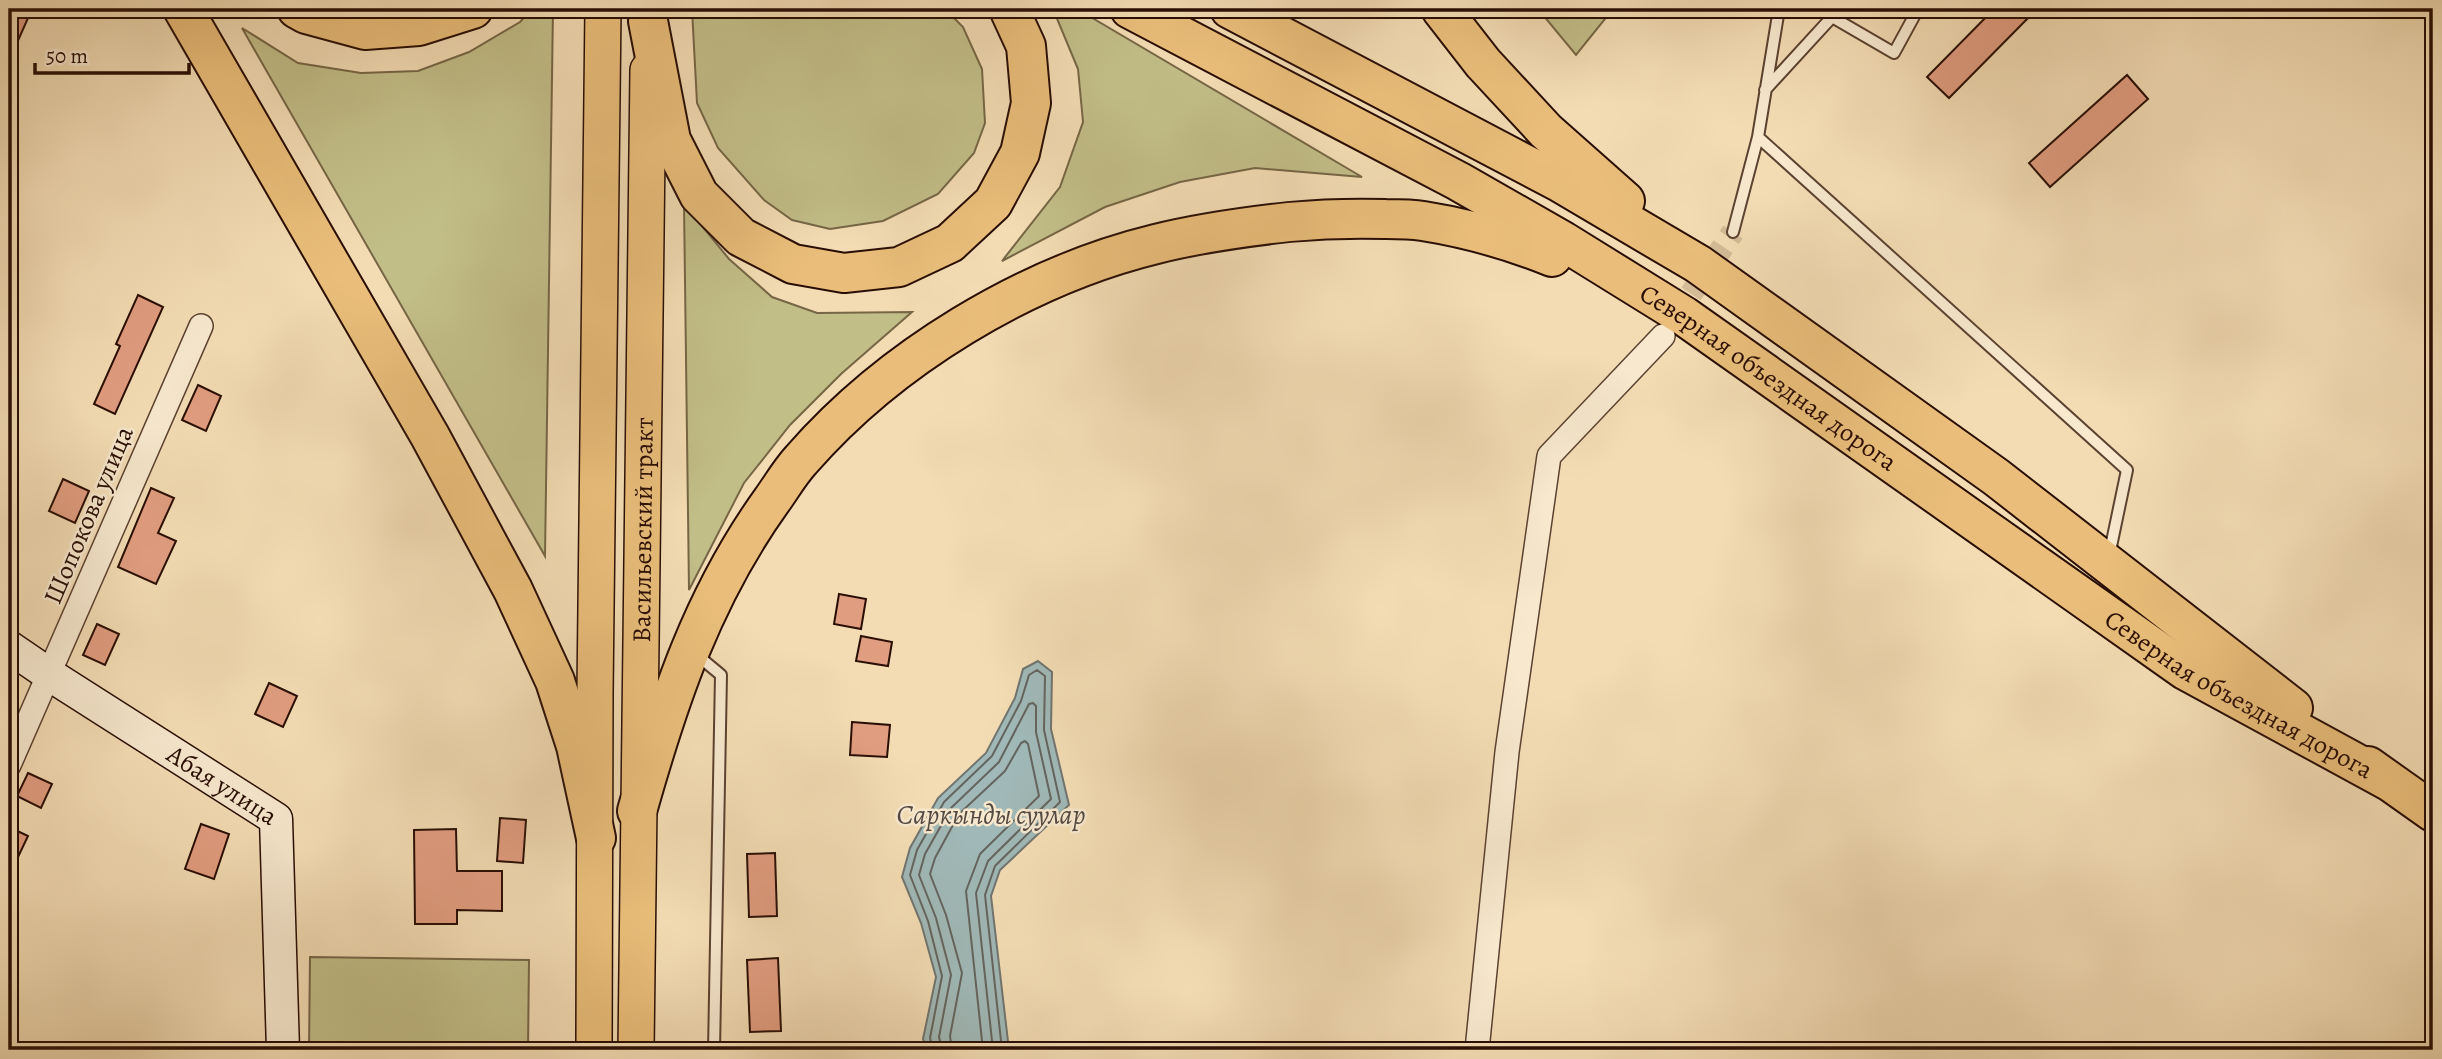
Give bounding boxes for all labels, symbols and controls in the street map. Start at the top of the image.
scale bar [35,32,189,76]
text: 50 m [46,42,88,70]
street label: Северная объездная дорога [1633,276,1904,479]
street label: Васильевский тракт [624,417,662,643]
street label: Шопокова улица [35,421,142,610]
street label: Северная объездная дорога [2098,602,2379,787]
street label: Абая улица [159,736,284,834]
water label: Саркынды суулар [896,796,1086,834]

